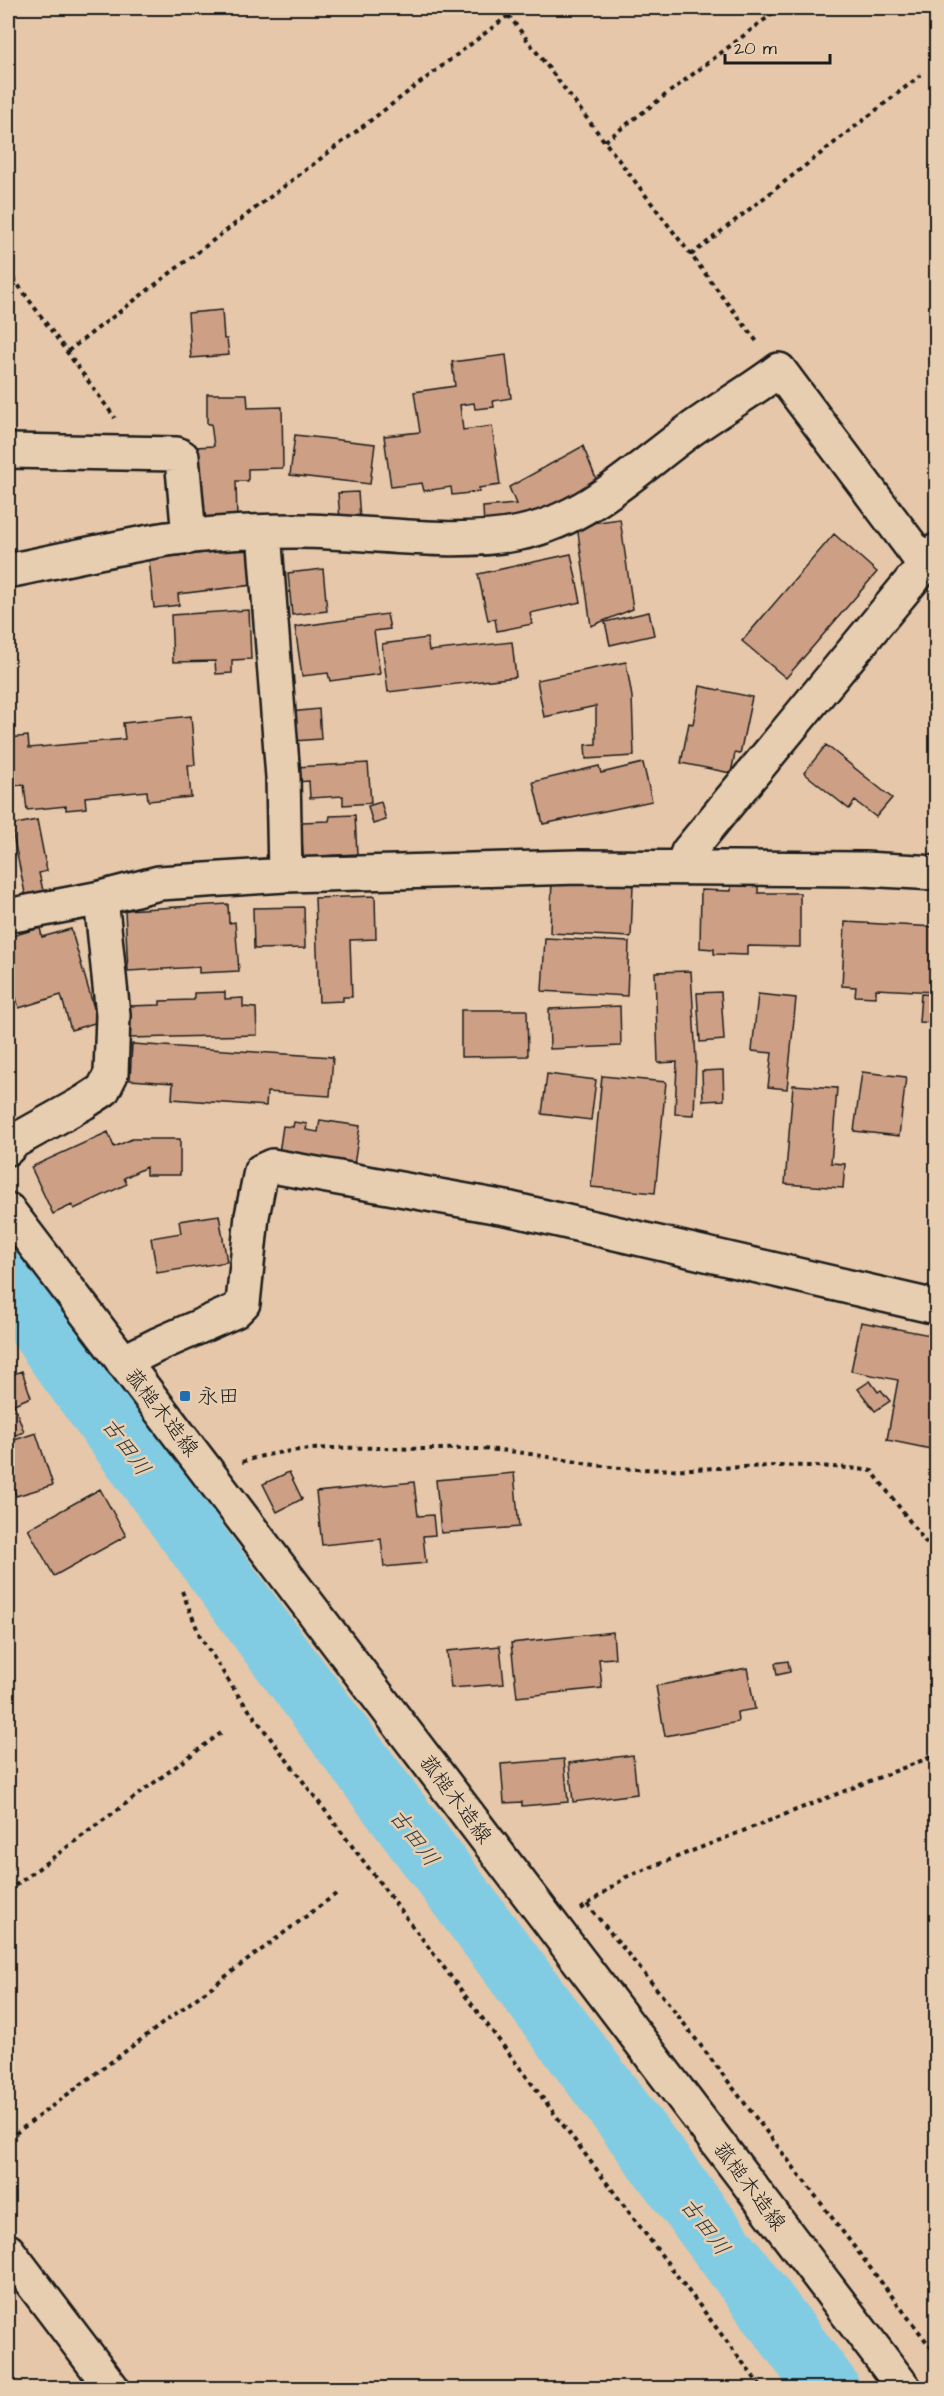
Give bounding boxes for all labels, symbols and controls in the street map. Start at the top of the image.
scale bar [725,27,830,65]
text: 20 m [734,36,777,61]
street label: 菰槌木造線 [118,1362,205,1463]
place label: 永田 [197,1382,239,1411]
marker: 永田 [178,1389,192,1403]
water label: 古田川 [94,1411,158,1483]
street label: 菰槌木造線 [412,1749,499,1850]
water label: 古田川 [382,1802,446,1874]
street label: 菰槌木造線 [706,2136,793,2237]
water label: 古田川 [673,2191,737,2263]

